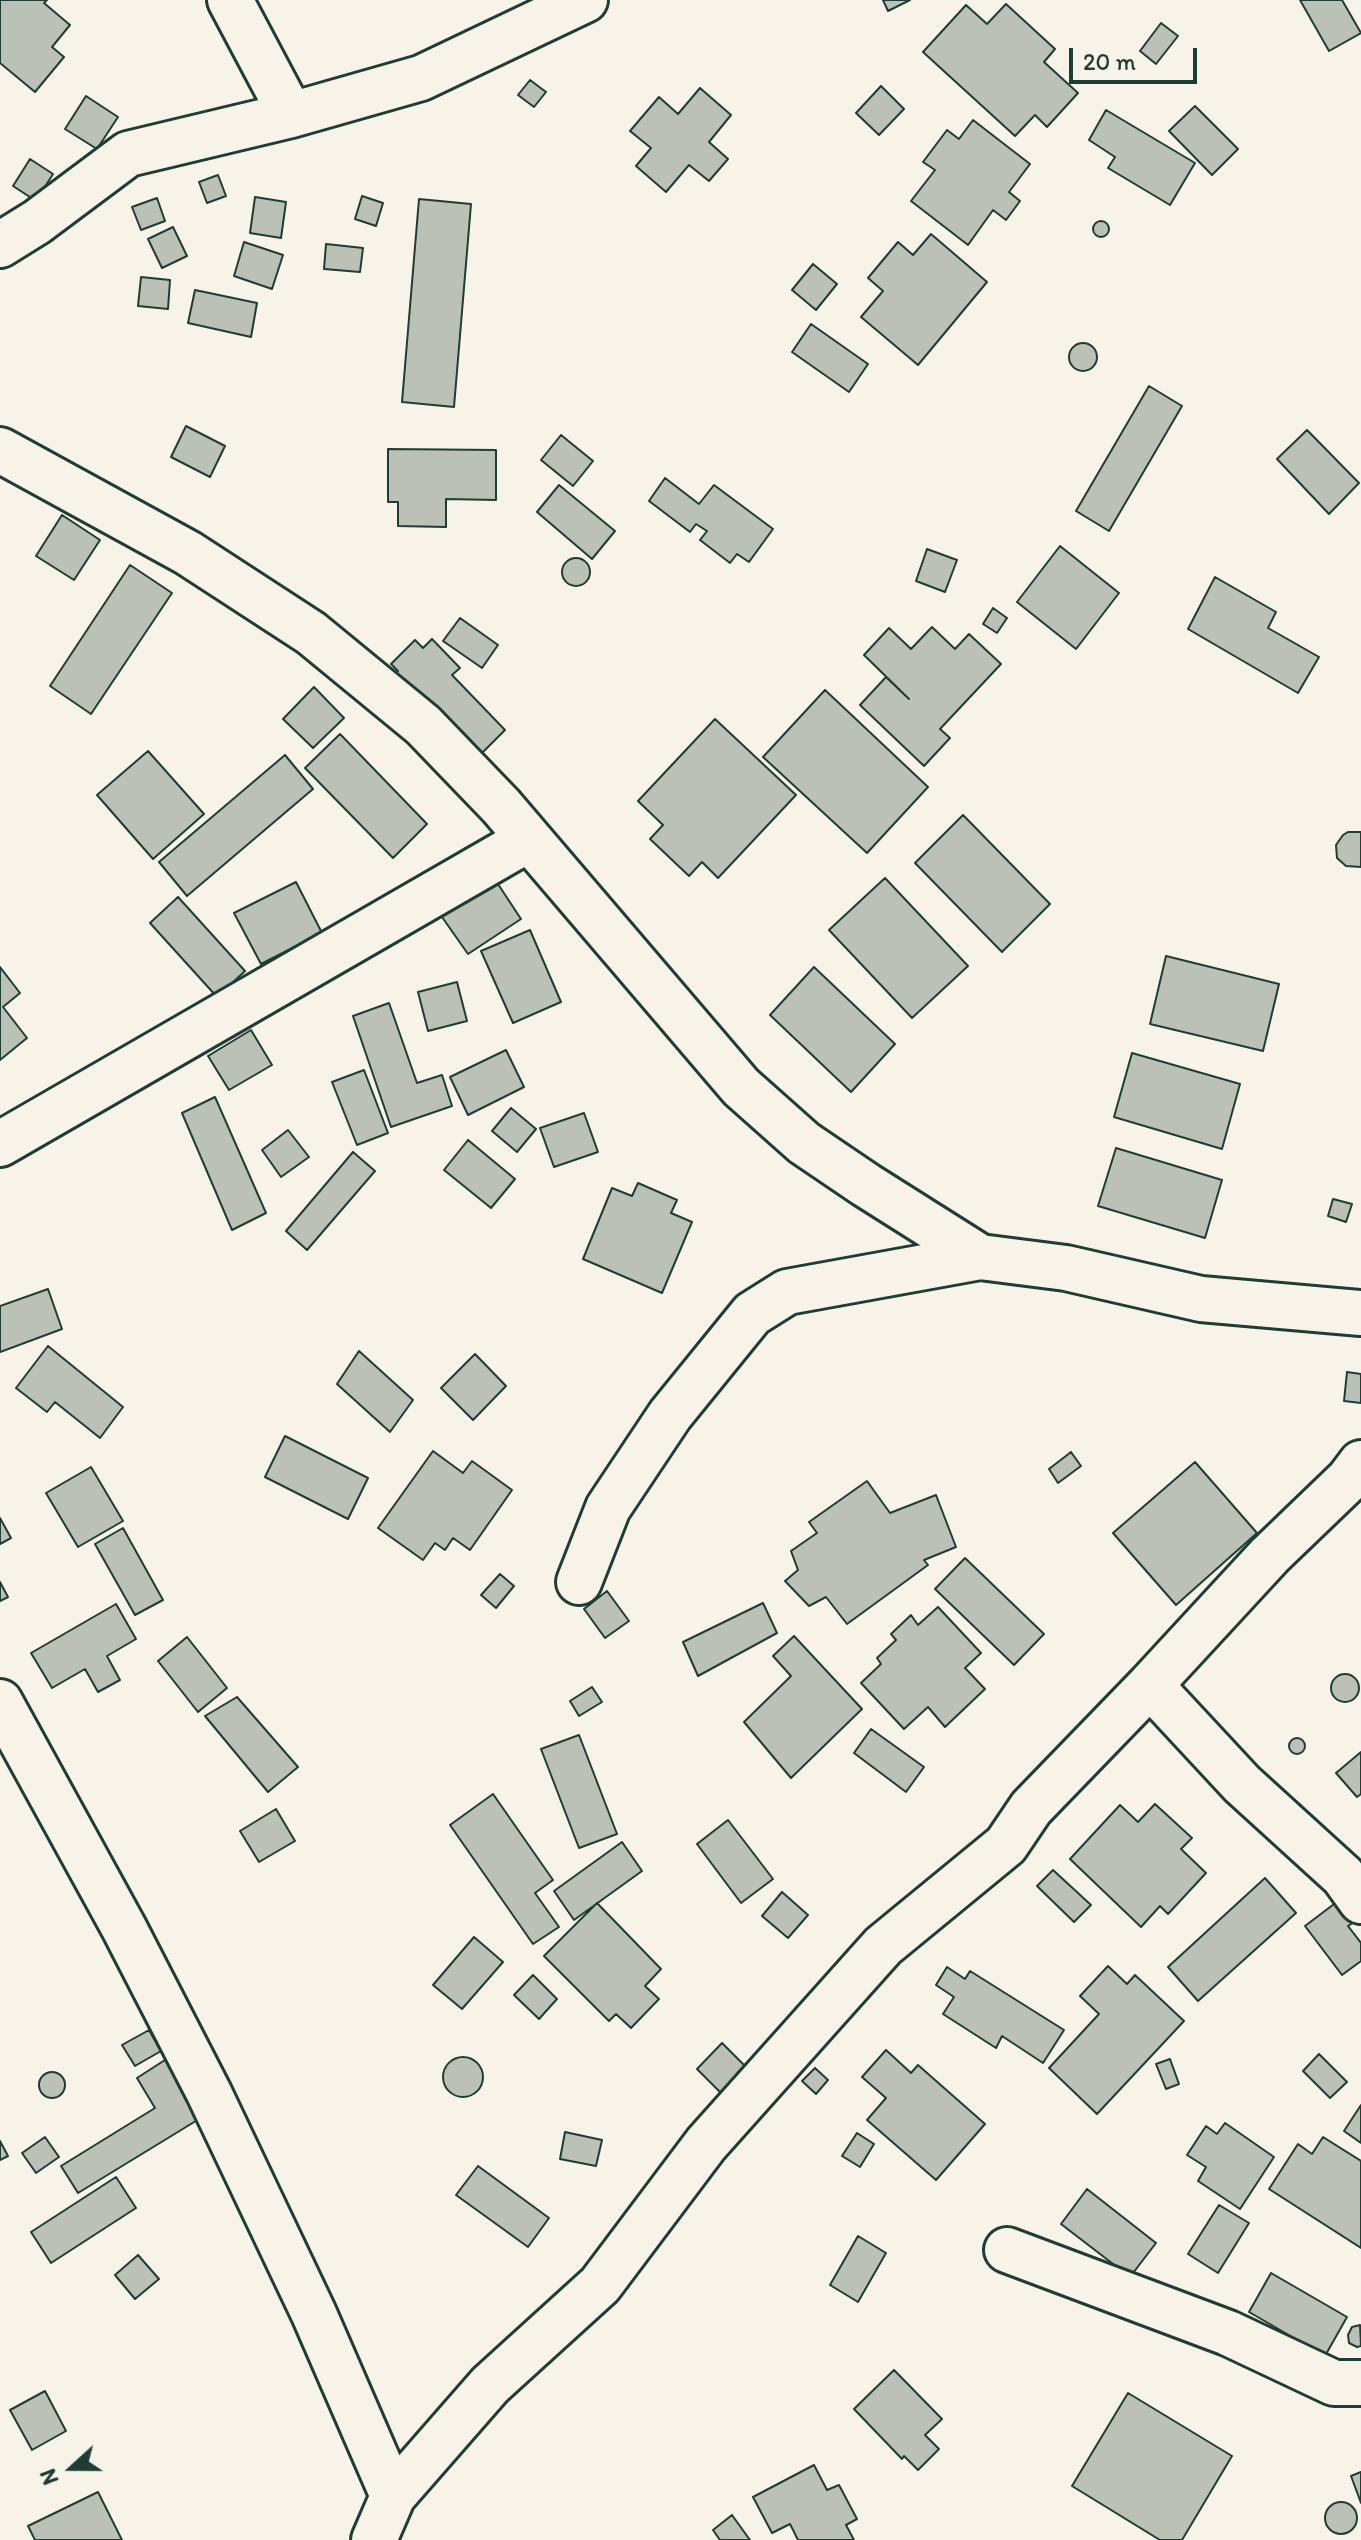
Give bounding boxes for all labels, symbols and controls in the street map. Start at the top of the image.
scale bar [1073,32,1201,82]
text: 20 m [1083,47,1136,76]
north arrow [32,2428,112,2508]
text: N [34,2465,64,2489]

